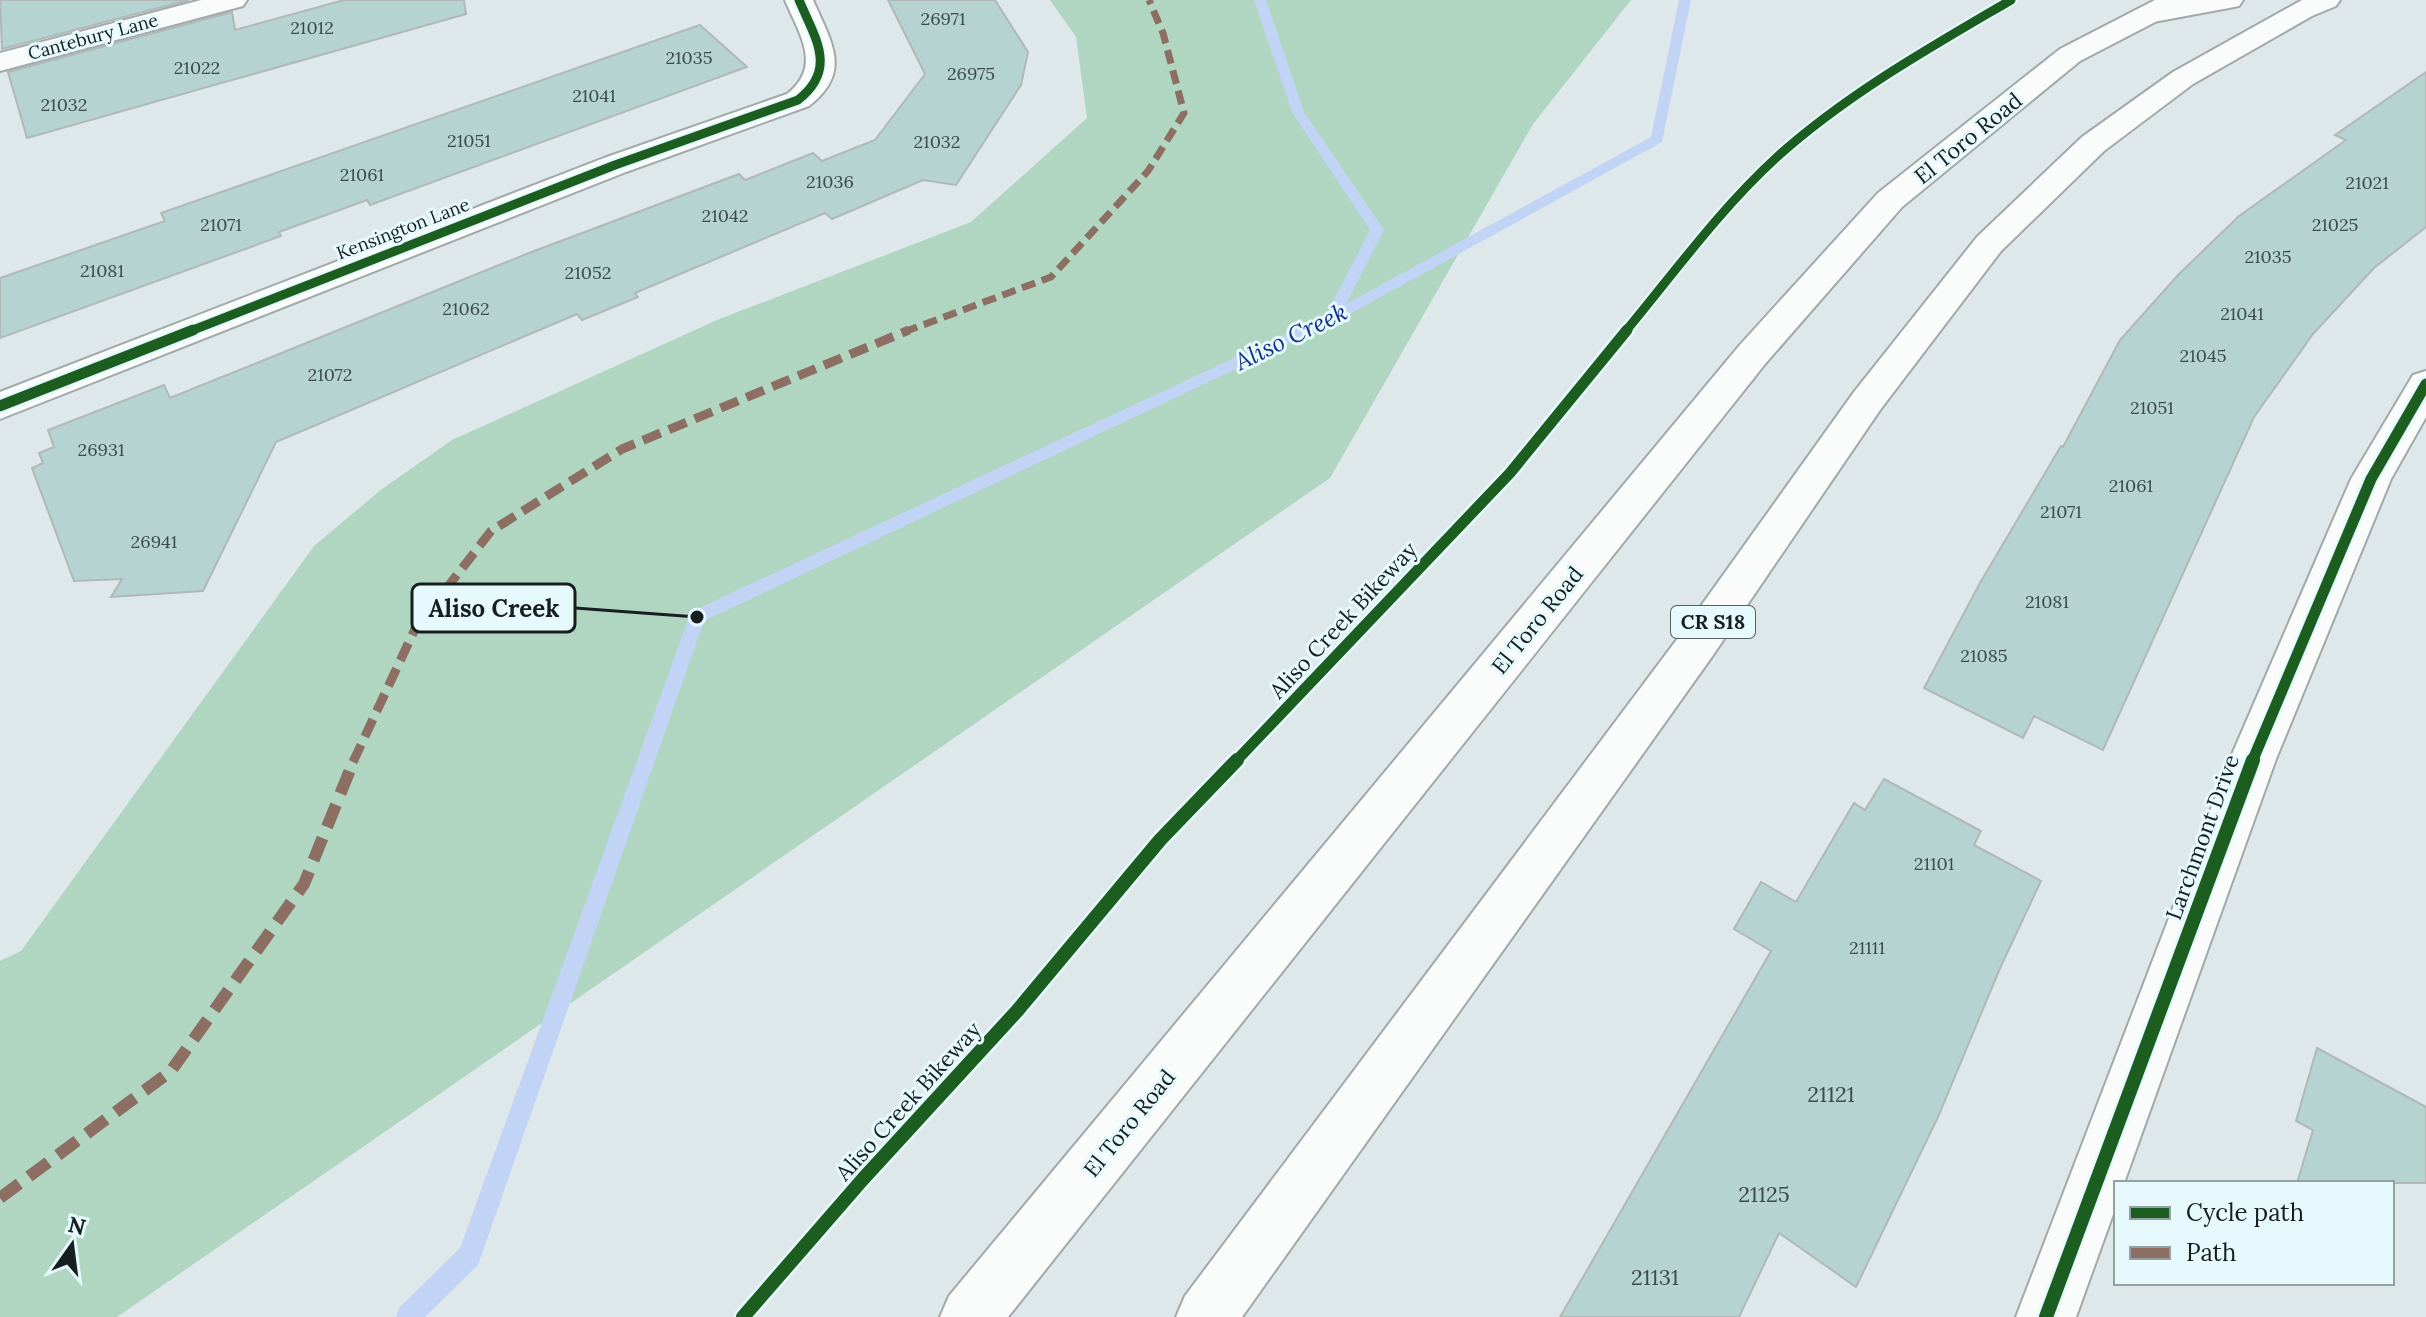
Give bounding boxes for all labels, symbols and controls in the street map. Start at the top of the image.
house number: 26971 [921,7,965,30]
street label: Cantebury Lane [25,8,161,65]
house number: 21012 [290,16,334,39]
house number: 21035 [665,46,713,69]
house number: 21022 [174,56,220,79]
house number: 26975 [947,62,995,85]
house number: 21041 [572,84,616,107]
street label: El Toro Road [1909,86,2027,190]
house number: 21032 [40,93,88,116]
house number: 21051 [447,129,491,152]
house number: 21032 [913,130,961,153]
house number: 21061 [340,163,384,186]
house number: 21036 [806,170,854,193]
house number: 21021 [2345,171,2389,194]
street label: Kensington Lane [333,192,473,265]
house number: 21042 [702,204,748,227]
house number: 21071 [200,213,242,236]
house number: 21025 [2312,213,2358,236]
house number: 21035 [2244,245,2292,268]
house number: 21081 [80,259,124,282]
house number: 21052 [565,261,611,284]
water label: Aliso Creek [1229,296,1352,377]
house number: 21062 [442,297,490,320]
house number: 21041 [2220,302,2264,325]
house number: 21045 [2180,344,2226,367]
house number: 21072 [308,363,352,386]
house number: 21051 [2130,396,2174,419]
house number: 26931 [77,438,125,461]
house number: 21061 [2109,474,2153,497]
house number: 21071 [2040,500,2082,523]
house number: 26941 [131,530,177,553]
street label: Aliso Creek Bikeway [1262,536,1423,705]
street label: El Toro Road [1485,561,1589,679]
callout: Aliso Creek [412,584,575,632]
house number: 21081 [2025,590,2069,613]
text: Aliso Creek [429,593,559,624]
road number: CR S18 [1671,606,1755,638]
house number: 21085 [1960,644,2008,667]
street label: Larchmont Drive [2159,750,2245,923]
house number: 21101 [1914,852,1954,875]
house number: 21111 [1849,936,1885,959]
street label: Aliso Creek Bikeway [829,1015,987,1187]
street label: El Toro Road [1077,1064,1181,1182]
house number: 21121 [1807,1080,1855,1108]
house number: 21125 [1738,1180,1790,1208]
legend [2114,1181,2394,1285]
text: Cycle path [2186,1197,2304,1228]
north arrow [32,1205,112,1285]
text: N [65,1210,88,1241]
text: Path [2186,1237,2236,1268]
house number: 21131 [1631,1263,1679,1291]

